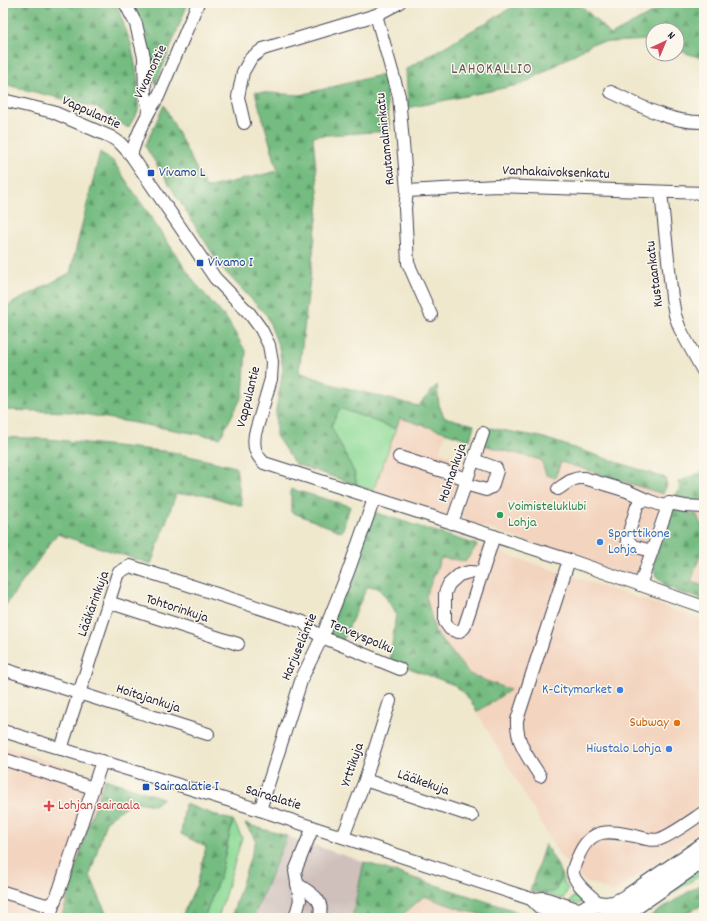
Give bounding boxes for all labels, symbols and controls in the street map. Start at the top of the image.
north arrow [645,22,685,62]
text: N [663,29,678,44]
street label: Vivamontie [129,42,173,102]
district label: LAHOKALLIO [451,59,533,81]
street label: Vappulantie [58,91,124,135]
street label: Rautamalminkatu [371,92,401,186]
street label: Vanhakaivoksenkatu [502,161,610,185]
place label: Vivamo L [159,163,206,183]
marker: Vivamo L [146,168,156,178]
street label: Kustaankatu [641,240,669,308]
place label: Vivamo I [208,253,254,273]
marker: Vivamo I [195,258,205,268]
street label: Vappulantie [232,364,266,430]
street label: Holmankuja [434,440,473,505]
place label: Voimisteluklubi Lohja [508,497,586,533]
marker: Voimisteluklubi Lohja [495,510,505,520]
place label: Sporttikone Lohja [608,524,670,560]
marker: Sporttikone Lohja [595,537,605,547]
street label: Lääkärinkuja [73,568,115,640]
street label: Tohtorinkuja [143,590,211,629]
street label: Harjuseläntie [277,610,323,684]
street label: Terveyspolku [326,614,396,660]
street label: Hoitajankuja [113,679,183,719]
place label: K-Citymarket [542,680,612,700]
marker: K-Citymarket [615,685,625,695]
place label: Subway [629,713,669,733]
marker: Subway [672,718,682,728]
place label: Hiustalo Lohja [586,739,661,759]
street label: Yrttikuja [336,740,370,790]
marker: Hiustalo Lohja [664,744,674,754]
street label: Lääkekuja [394,765,452,801]
place label: Sairaalatie I [154,777,220,797]
street label: Sairaalatie [243,780,303,816]
marker: Sairaalatie I [141,782,151,792]
place label: Lohjan sairaala [58,796,140,816]
marker: Lohjan sairaala [43,800,55,812]

